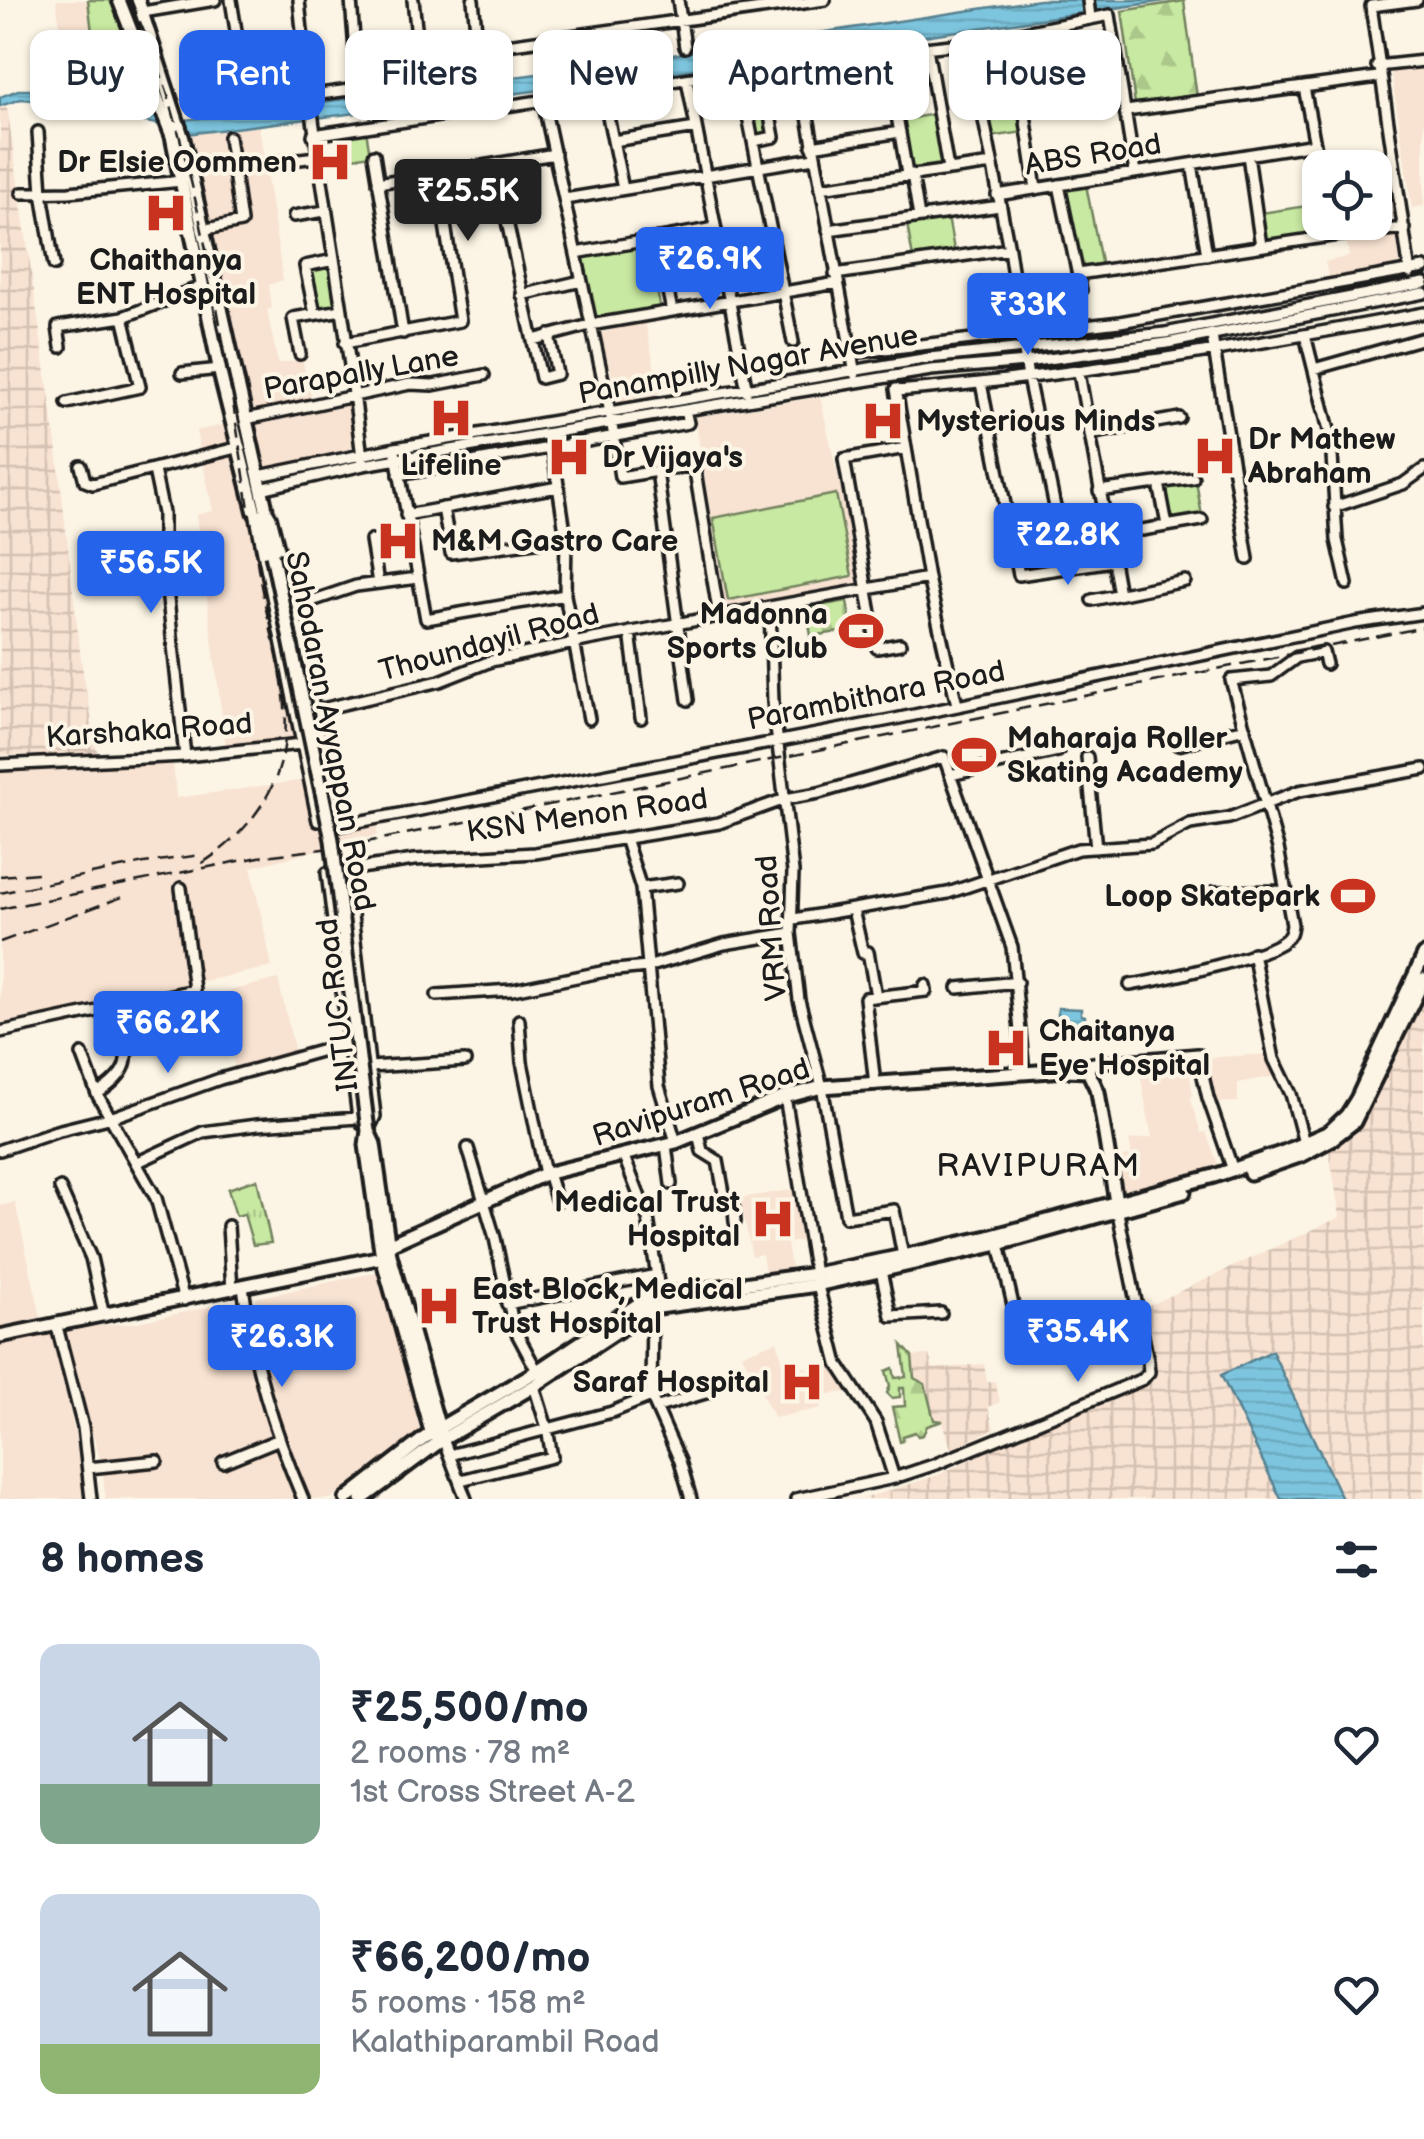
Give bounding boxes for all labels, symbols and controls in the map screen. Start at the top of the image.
chip: Buy [30,30,159,120]
chip: Rent [179,30,325,120]
chip: Filters [345,30,513,120]
chip: New [533,30,673,120]
chip: Apartment [693,30,929,120]
chip: House [949,30,1121,120]
street label: ABS Road [1022,126,1164,184]
hospital icon: Dr Elsie Oommen [306,138,354,186]
place label: Dr Elsie Oommen [57,145,297,181]
map controls [1302,150,1392,240]
button: locate [1302,150,1392,240]
pin: ₹25.5K [387,159,549,244]
text: ₹25.5K [416,172,520,211]
hospital icon: Chaithanya ENT Hospital [142,189,190,237]
pin: ₹26.9K [629,227,791,312]
text: ₹26.9K [658,240,762,279]
place label: Chaithanya ENT Hospital [76,243,256,313]
pin: ₹33K [969,273,1087,358]
text: ₹33K [989,286,1067,325]
street label: Panampilly Nagar Avenue [575,317,921,413]
street label: Parapally Lane [261,338,461,408]
hospital icon: Lifeline [427,394,475,442]
hospital icon: Mysterious Minds [859,397,907,445]
place label: Mysterious Minds [916,404,1156,440]
place label: Dr Mathew Abraham [1247,422,1396,492]
hospital icon: Dr Mathew Abraham [1191,432,1239,480]
hospital icon: Dr Vijaya's [545,433,593,481]
place label: Dr Vijaya's [602,440,743,476]
place label: Lifeline [400,448,502,484]
pin: ₹22.8K [987,503,1149,588]
text: ₹22.8K [1016,516,1120,555]
hospital icon: M&M Gastro Care [374,517,422,565]
place label: M&M Gastro Care [431,524,678,560]
pin: ₹56.5K [70,531,232,616]
text: ₹56.5K [99,544,203,583]
street label: Sahodaran Ayyappan Road [277,548,383,914]
street label: Thoundayil Road [375,596,603,690]
place label: Madonna Sports Club [667,597,828,667]
sports icon: Madonna Sports Club [837,607,885,655]
street label: Parambithara Road [744,653,1008,739]
street label: Karshaka Road [45,706,254,756]
place label: Maharaja Roller Skating Academy [1007,721,1243,791]
sports icon: Maharaja Roller Skating Academy [950,731,998,779]
street label: KSN Menon Road [464,781,710,851]
street label: VRM Road [749,854,795,1002]
sports icon: Loop Skatepark [1329,872,1377,920]
place label: Loop Skatepark [1104,879,1320,915]
street label: INTUC Road [310,916,366,1093]
pin: ₹66.2K [87,991,249,1076]
text: ₹66.2K [115,1004,221,1043]
place label: Chaitanya Eye Hospital [1039,1014,1210,1084]
hospital icon: Chaitanya Eye Hospital [982,1024,1030,1072]
street label: Ravipuram Road [588,1051,814,1155]
district label: RAVIPURAM [936,1147,1142,1186]
place label: Medical Trust Hospital [554,1185,740,1255]
hospital icon: Medical Trust Hospital [749,1195,797,1243]
place label: East Block, Medical Trust Hospital [472,1272,743,1342]
hospital icon: East Block, Medical Trust Hospital [415,1282,463,1330]
pin: ₹35.4K [997,1300,1159,1385]
pin: ₹26.3K [201,1305,363,1390]
text: ₹35.4K [1026,1313,1130,1352]
text: ₹26.3K [230,1318,334,1357]
hospital icon: Saraf Hospital [778,1358,826,1406]
place label: Saraf Hospital [573,1365,769,1401]
icon: filters [1329,1532,1384,1587]
text: 8 homes [40,1534,204,1585]
text: ₹25,500/mo [350,1683,589,1734]
icon: home [120,1684,240,1804]
icon: heart [1329,1717,1384,1772]
text: 2 rooms · 78 m² [350,1734,570,1773]
text: 1st Cross Street A-2 [350,1773,635,1812]
text: ₹66,200/mo [350,1933,590,1984]
icon: home [120,1934,240,2054]
icon: heart [1329,1967,1384,2022]
text: 5 rooms · 158 m² [350,1984,586,2023]
text: Kalathiparambil Road [350,2023,660,2062]

